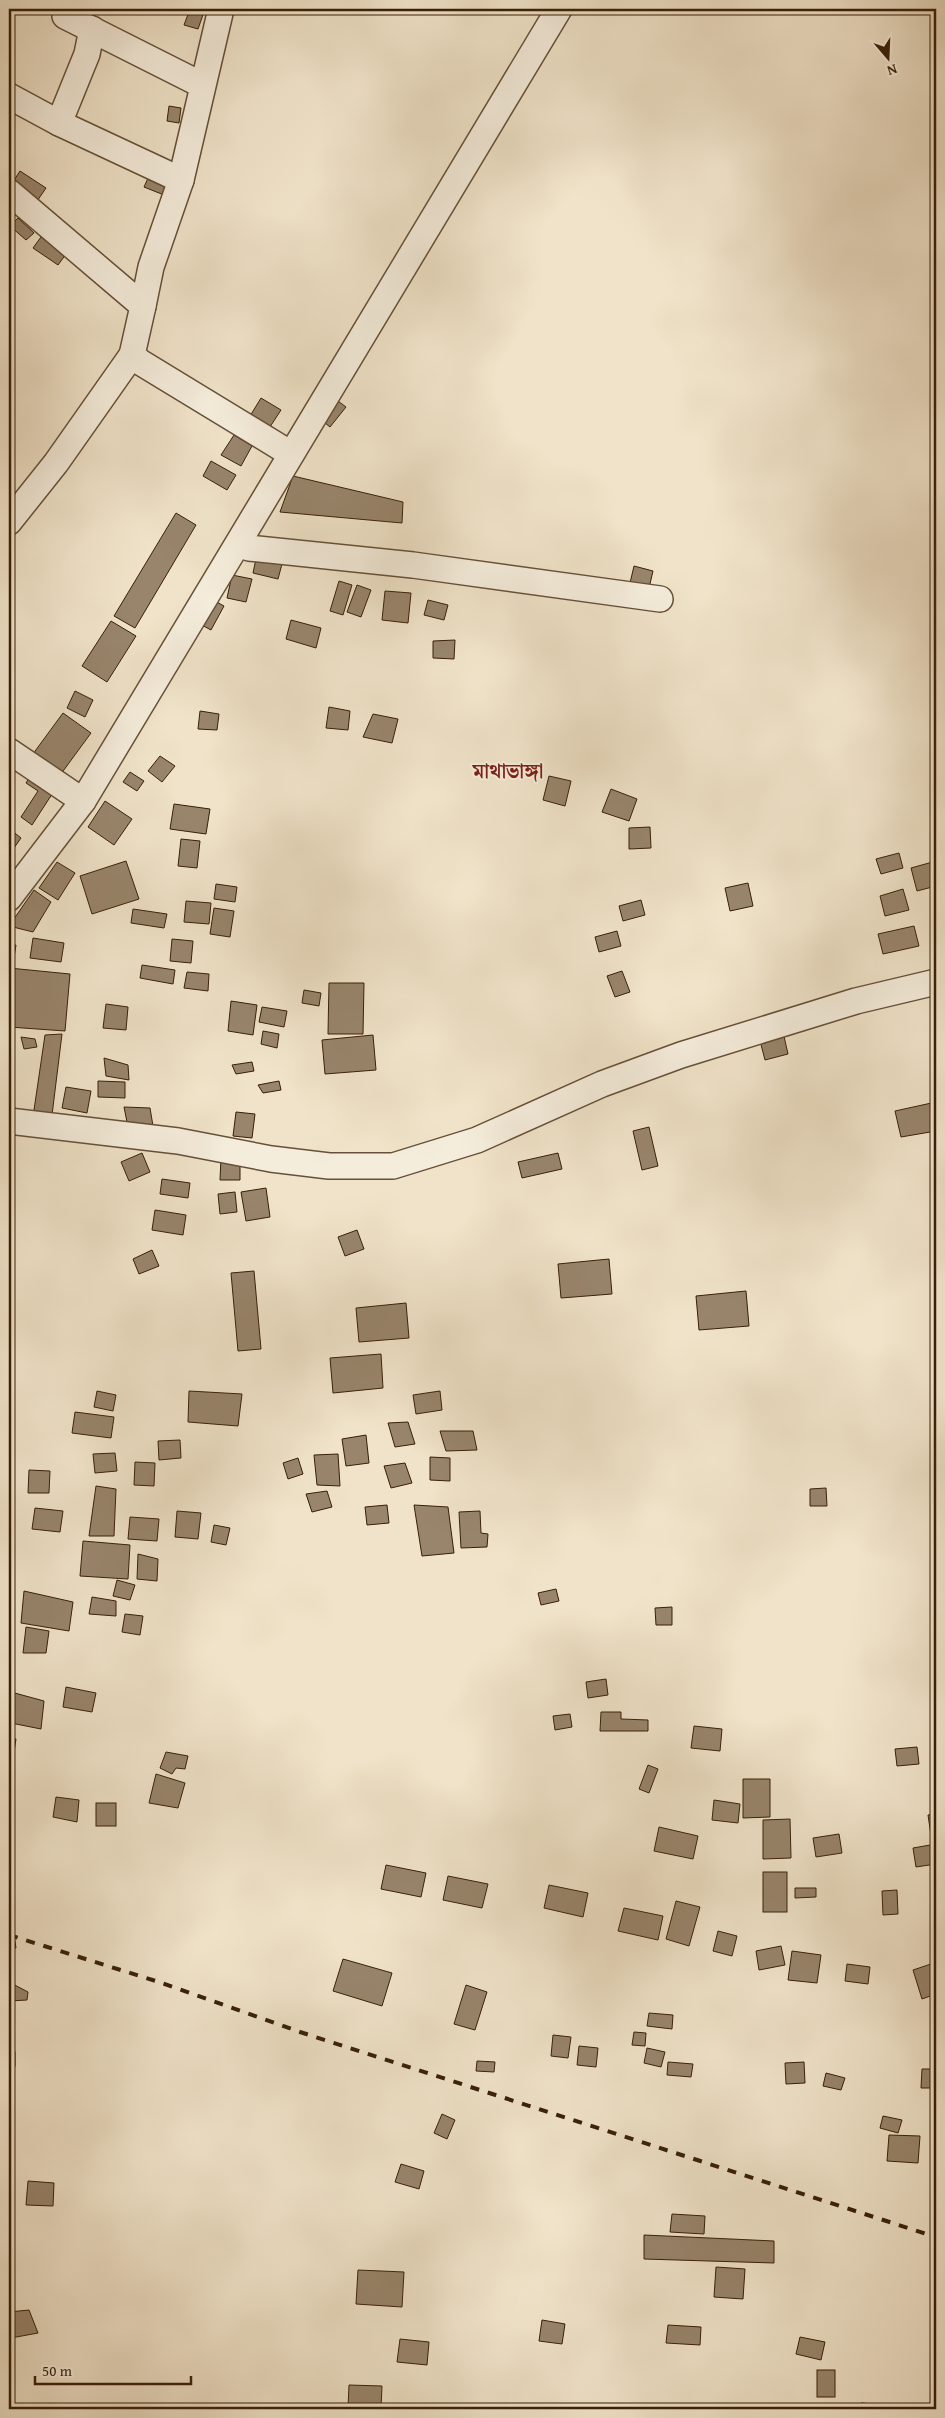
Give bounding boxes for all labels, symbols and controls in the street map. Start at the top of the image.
north arrow [862,32,912,82]
text: N [884,59,900,81]
district label: মাথাভাঙ্গা [472,756,543,785]
scale bar [35,2353,191,2385]
text: 50 m [42,2360,73,2381]

